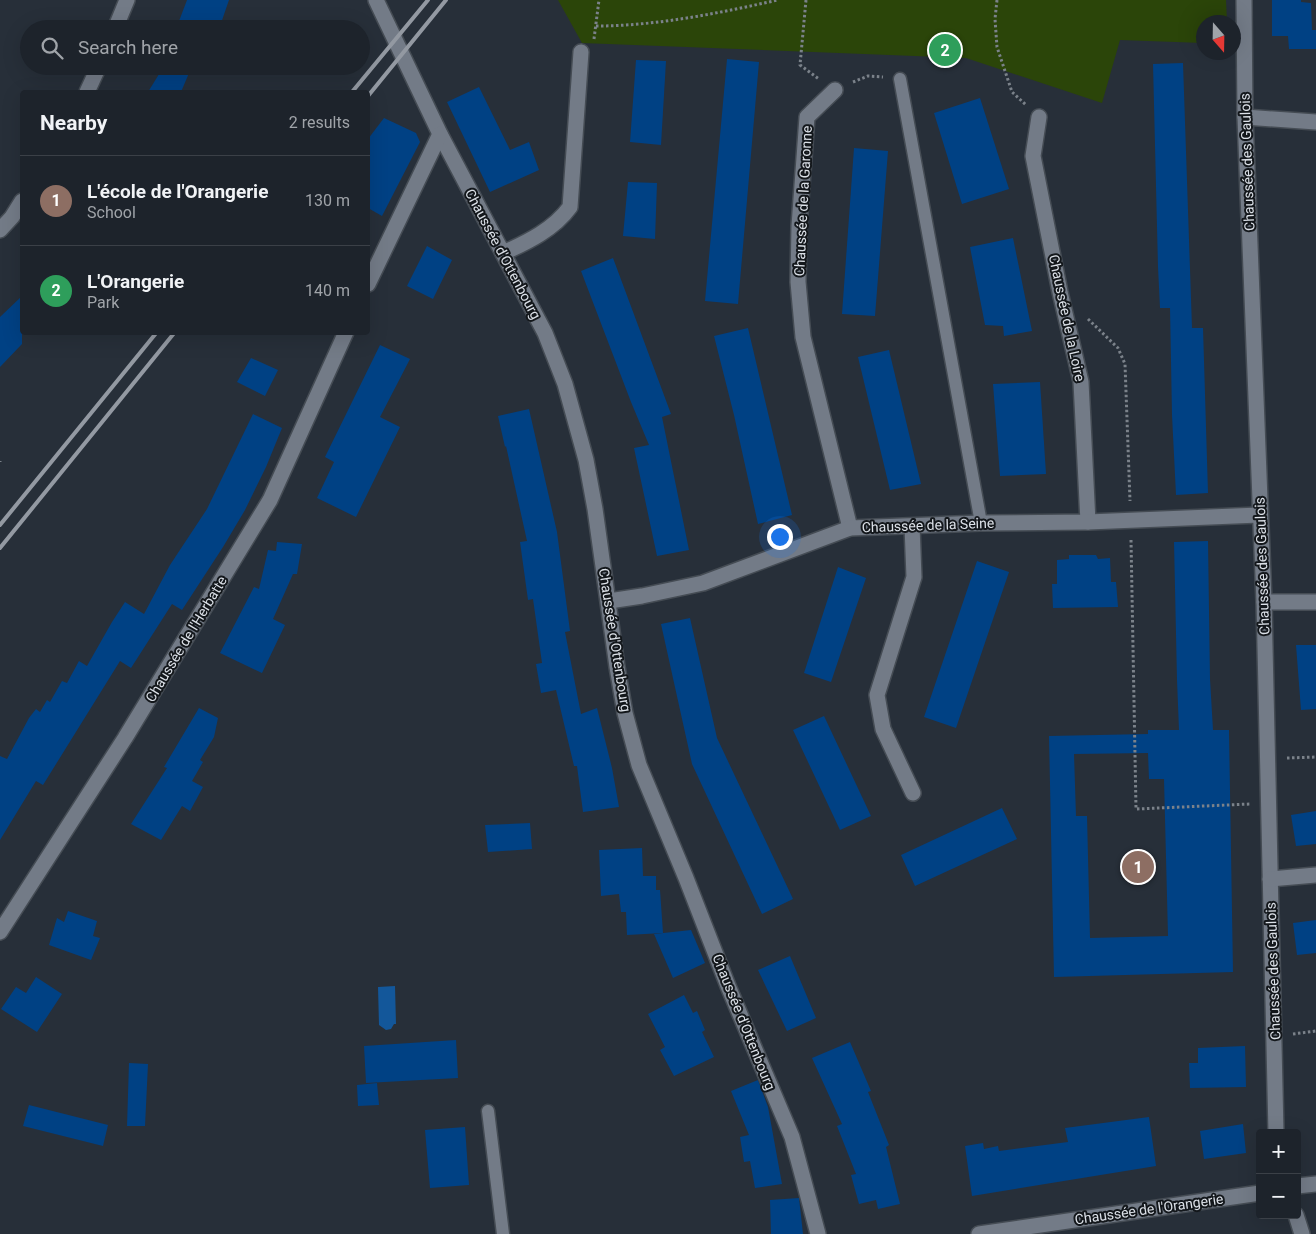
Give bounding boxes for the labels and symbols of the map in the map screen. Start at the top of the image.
north arrow [1196,15,1241,60]
pin: 2 [929,31,961,69]
street label: Chaussée des Gaulois [1237,93,1257,231]
street label: Chaussée de la Garonne [791,125,815,277]
street label: Chaussée d'Ottenbourg [462,186,544,322]
street label: Chaussée de la Loire [1046,253,1088,383]
street label: Chaussée des Gaulois [1252,497,1272,635]
street label: Chaussée de la Seine [862,515,994,535]
your location [767,524,793,550]
street label: Chaussée d'Ottenbourg [596,567,634,713]
street label: Chaussée de l'Herbatte [142,573,230,705]
pin: 1 [1122,848,1154,886]
street label: Chaussée des Gaulois [1263,902,1283,1040]
street label: Chaussée d'Ottenbourg [709,952,779,1092]
street label: Chaussée de l'Orangerie [1074,1191,1224,1227]

